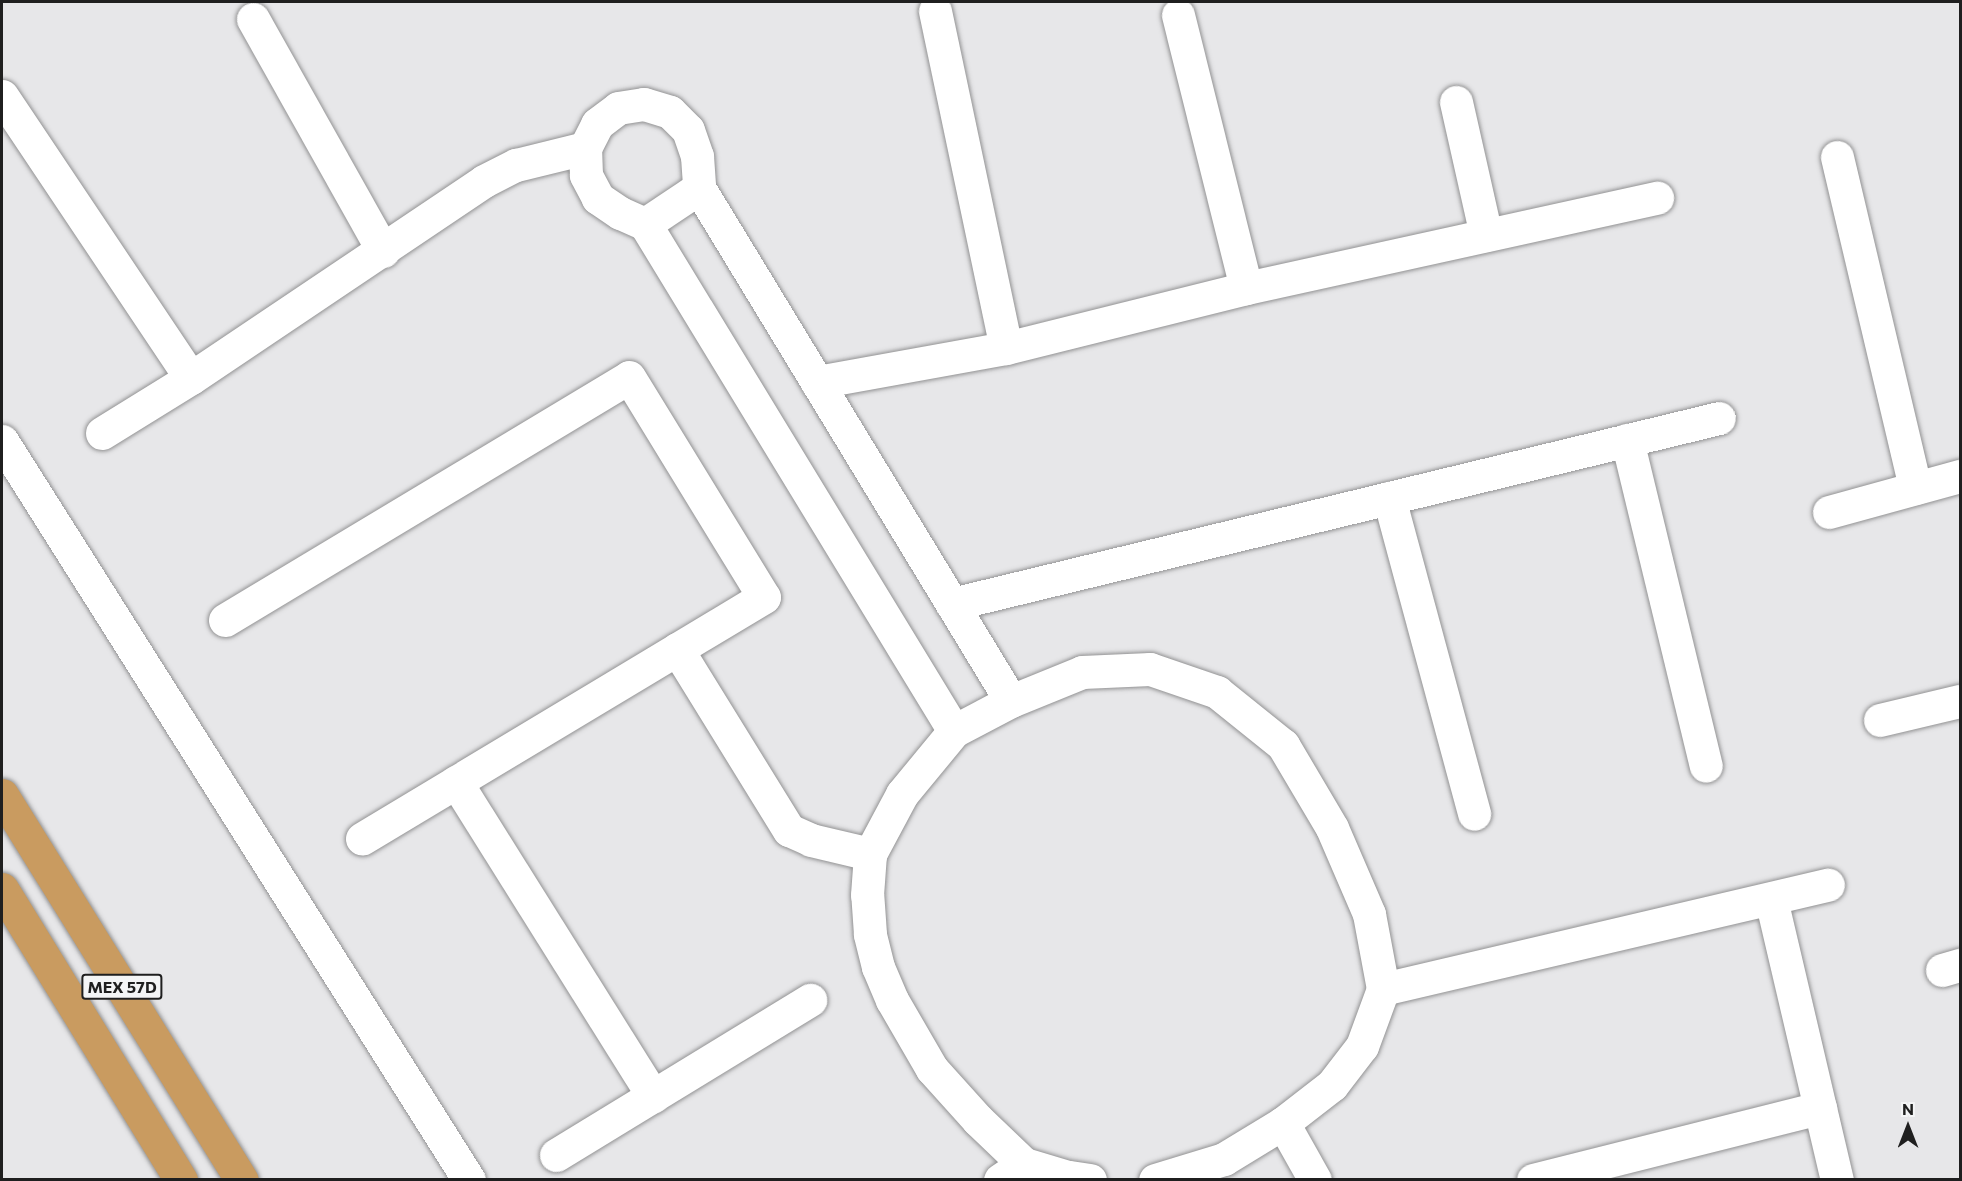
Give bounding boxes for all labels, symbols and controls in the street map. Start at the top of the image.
road number: MEX 57D [80,974,164,1000]
north arrow [1878,1097,1938,1157]
text: N [1902,1099,1914,1118]

